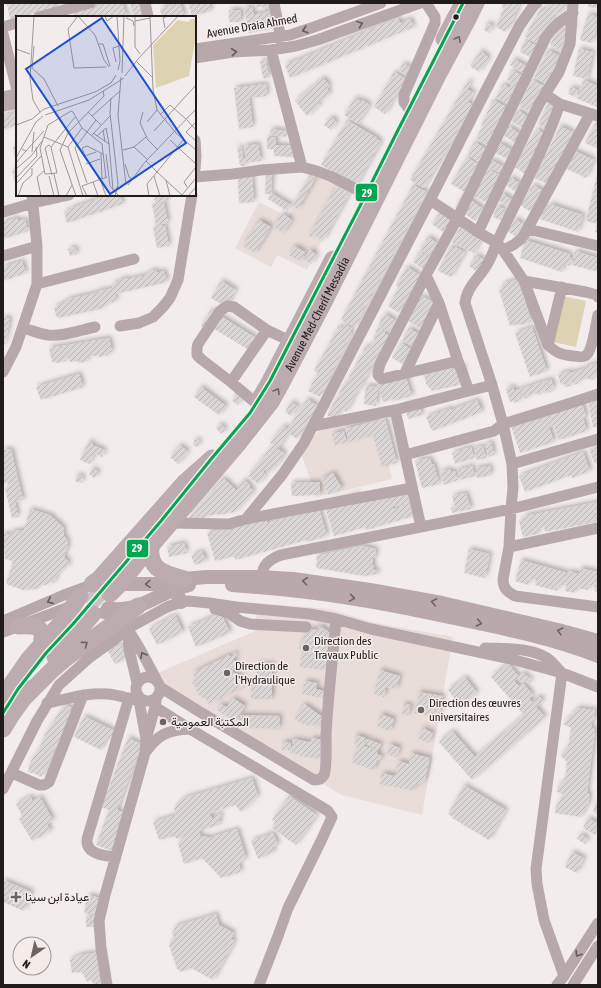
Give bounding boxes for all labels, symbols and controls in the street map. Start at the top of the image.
street label: Avenue Draia Ahmed [206,11,298,41]
unlabelled marker [451,12,461,22]
inset map [16,16,196,196]
one-way arrow [356,21,363,29]
one-way arrow [301,25,308,34]
one-way arrow [453,36,460,43]
one-way arrow [231,48,237,57]
line badge: 29 [355,183,378,202]
text: 29 [362,187,372,199]
street label: Avenue Med-Cherif Messadia [282,255,352,374]
one-way arrow [273,388,280,395]
line badge: 29 [126,539,149,558]
text: 29 [132,542,142,554]
one-way arrow [302,577,308,586]
one-way arrow [145,580,151,588]
one-way arrow [349,593,355,602]
one-way arrow [46,596,54,604]
one-way arrow [431,598,437,606]
one-way arrow [476,619,483,627]
one-way arrow [557,627,564,636]
place label: Direction des Travaux Public [314,634,378,662]
one-way arrow [80,642,87,649]
marker: Direction des Travaux Public [301,643,311,653]
one-way arrow [140,652,147,659]
place label: Direction de l'Hydraulique [235,659,295,687]
marker: Direction de l'Hydraulique [222,668,232,678]
place label: Direction des œuvres universitaires [429,696,521,724]
marker: Direction des œuvres universitaires [416,705,426,715]
place label: المكتبة العمومية [171,715,249,730]
marker: المكتبة العمومية [158,717,168,727]
place label: عيادة ابن سينا [25,890,89,905]
marker: عيادة ابن سينا [10,891,22,903]
north arrow [12,936,52,976]
one-way arrow [576,950,583,957]
text: N [20,957,32,971]

